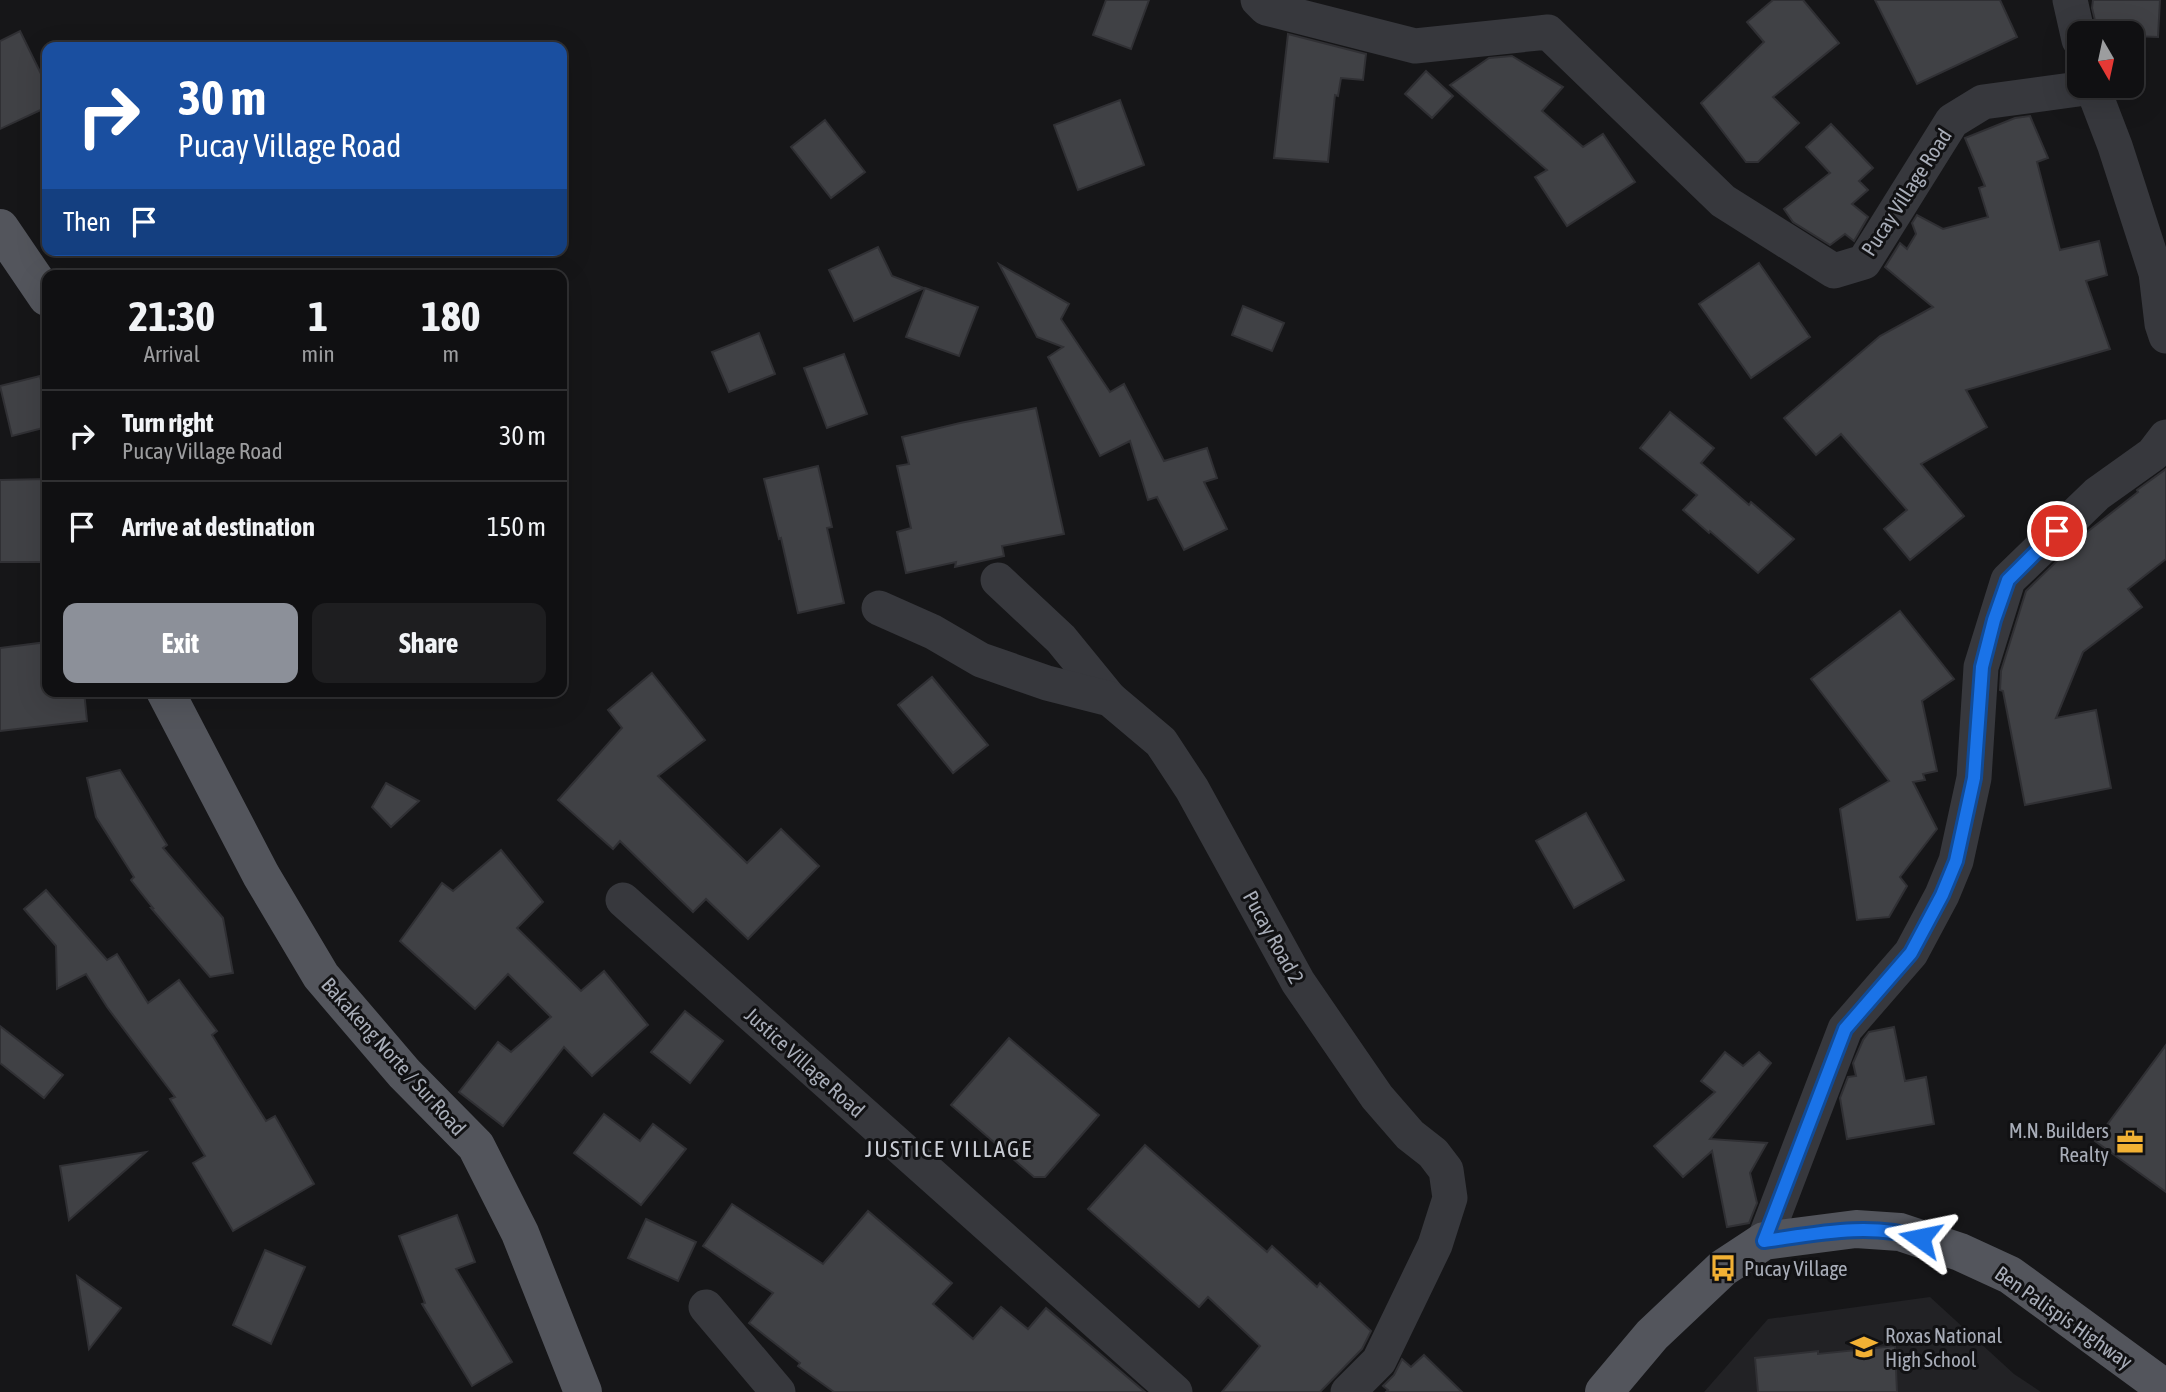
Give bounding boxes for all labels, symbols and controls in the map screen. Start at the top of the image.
north arrow [2067,21,2144,98]
map controls [2067,21,2144,98]
text: 30 m [178,69,266,125]
icon: right [63,70,154,161]
street label: Pucay Village Road [1856,124,1956,260]
text: Pucay Village Road [178,127,401,164]
icon: arrive [125,203,163,241]
text: Then [63,207,111,237]
text: 21:30 [129,292,215,340]
text: 1 [308,292,328,340]
text: 180 [421,292,480,340]
text: Arrival [144,341,200,367]
text: min [302,341,335,367]
text: m [443,341,459,367]
text: Turn right [122,408,213,438]
icon: right [63,417,101,455]
text: 30 m [499,421,546,451]
text: Pucay Village Road [122,438,283,464]
pin [2027,501,2087,561]
icon: arrive [63,508,101,546]
text: Arrive at destination [122,512,315,542]
text: 150 m [487,512,546,542]
icon: arrive [2038,512,2076,550]
button: Exit [63,603,298,683]
button: Share [312,603,546,683]
street label: Pucay Road 2 [1239,886,1309,988]
street label: Bakakeng Norte / Sur Road [317,972,471,1140]
street label: Justice Village Road [740,1002,870,1122]
place label: M.N. Builders Realty [2009,1118,2109,1166]
office icon: M.N. Builders Realty [2115,1127,2145,1157]
district label: JUSTICE VILLAGE [865,1136,1033,1162]
position arrow [1883,1201,1957,1275]
bus stop icon: Pucay Village [1708,1253,1738,1283]
place label: Pucay Village [1744,1256,1848,1280]
street label: Ben Palispis Highway [1991,1261,2138,1374]
place label: Roxas National High School [1885,1323,2003,1371]
school or university icon: Roxas National High School [1849,1332,1879,1362]

